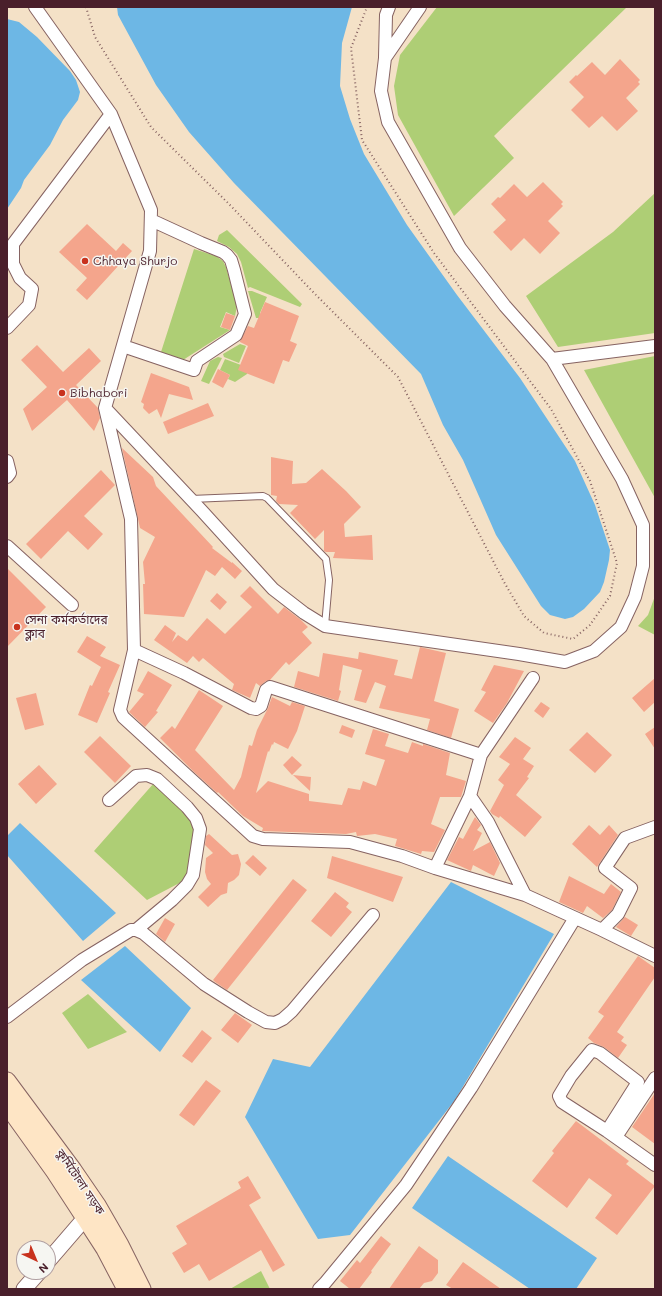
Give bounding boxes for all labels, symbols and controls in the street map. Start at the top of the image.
place label: Chhaya Shurjo [93,254,177,268]
marker: Chhaya Shurjo [80,256,90,266]
place label: Bibhabori [70,386,127,400]
marker: Bibhabori [57,388,67,398]
place label: সেনা কর্মকর্তাদের ক্লাব [25,613,108,641]
marker: সেনা কর্মকর্তাদের ক্লাব [12,622,22,632]
street label: কুর্মিটোলা সড়ক [53,1147,107,1217]
north arrow [16,1240,56,1280]
text: N [36,1260,52,1277]

